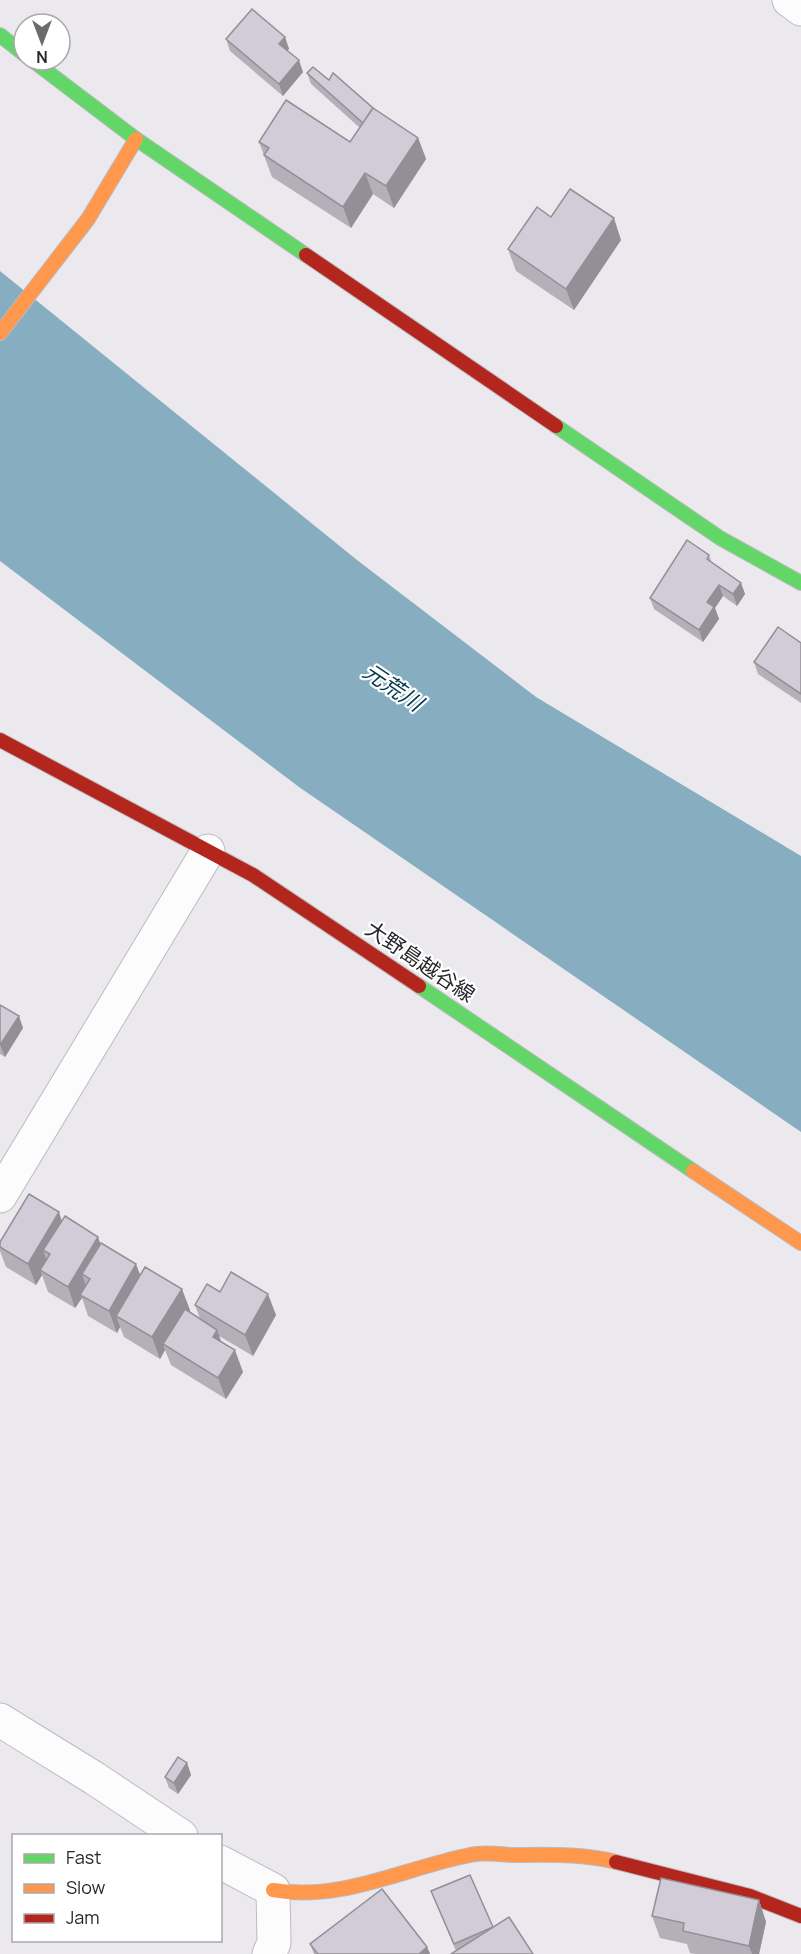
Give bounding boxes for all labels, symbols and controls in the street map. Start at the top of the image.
north arrow [12,12,72,72]
text: N [36,46,48,68]
water label: 元荒川 [357,656,430,719]
street label: 大野島越谷線 [361,914,481,1008]
legend [12,1834,222,1942]
text: Fast [66,1845,101,1869]
text: Slow [66,1875,106,1899]
text: Jam [66,1905,100,1929]

